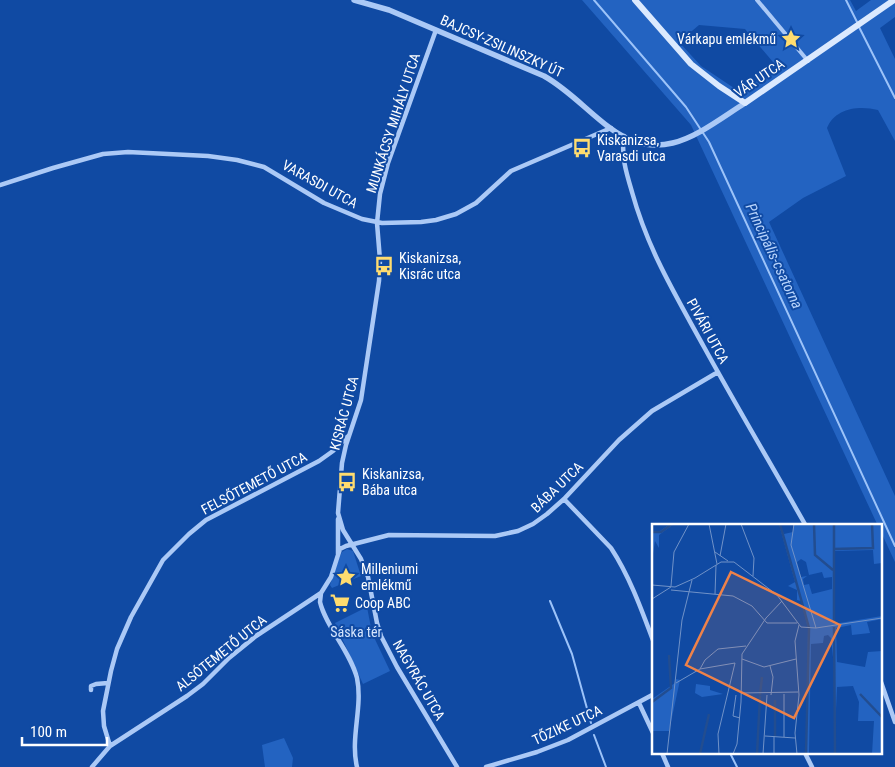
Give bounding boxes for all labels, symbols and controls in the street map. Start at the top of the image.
street label: BAJCSY-ZSILINSZKY ÚT [438,11,566,80]
place icon: Várkapu emlékmű [780,28,802,50]
place label: Várkapu emlékmű [677,31,776,47]
street label: MUNKÁCSY MIHÁLY UTCA [362,51,423,195]
street label: VÁR UTCA [730,55,787,101]
place label: Kiskanizsa, Varasdi utca [597,132,666,164]
bus stop icon: Kiskanizsa, Varasdi utca [571,137,593,159]
street label: VARASDI UTCA [279,157,361,211]
water label: Principális-csatorna [742,200,806,312]
place label: Kiskanizsa, Kisrác utca [399,250,461,282]
bus stop icon: Kiskanizsa, Kisrác utca [373,255,395,277]
street label: PIVÁRI UTCA [684,295,733,366]
street label: KISRÁC UTCA [325,374,362,452]
street label: FELSŐTEMETŐ UTCA [198,447,310,518]
street label: BÁBA UTCA [527,458,586,516]
place label: Kiskanizsa, Bába utca [362,466,424,498]
bus stop icon: Kiskanizsa, Bába utca [336,471,358,493]
inset map [652,524,882,754]
place label: Milleniumi emlékmű [361,561,418,593]
place icon: Milleniumi emlékmű [335,566,357,588]
supermarket icon: Coop ABC [329,592,351,614]
place label: Coop ABC [355,595,411,611]
street label: ALSÓTEMETŐ UTCA [172,611,269,694]
park label: Sáska tér [330,624,382,640]
street label: NAGYRÁC UTCA [390,637,449,723]
street label: TŐZIKE UTCA [529,701,604,748]
scale bar [22,714,108,746]
text: 100 m [30,723,67,741]

